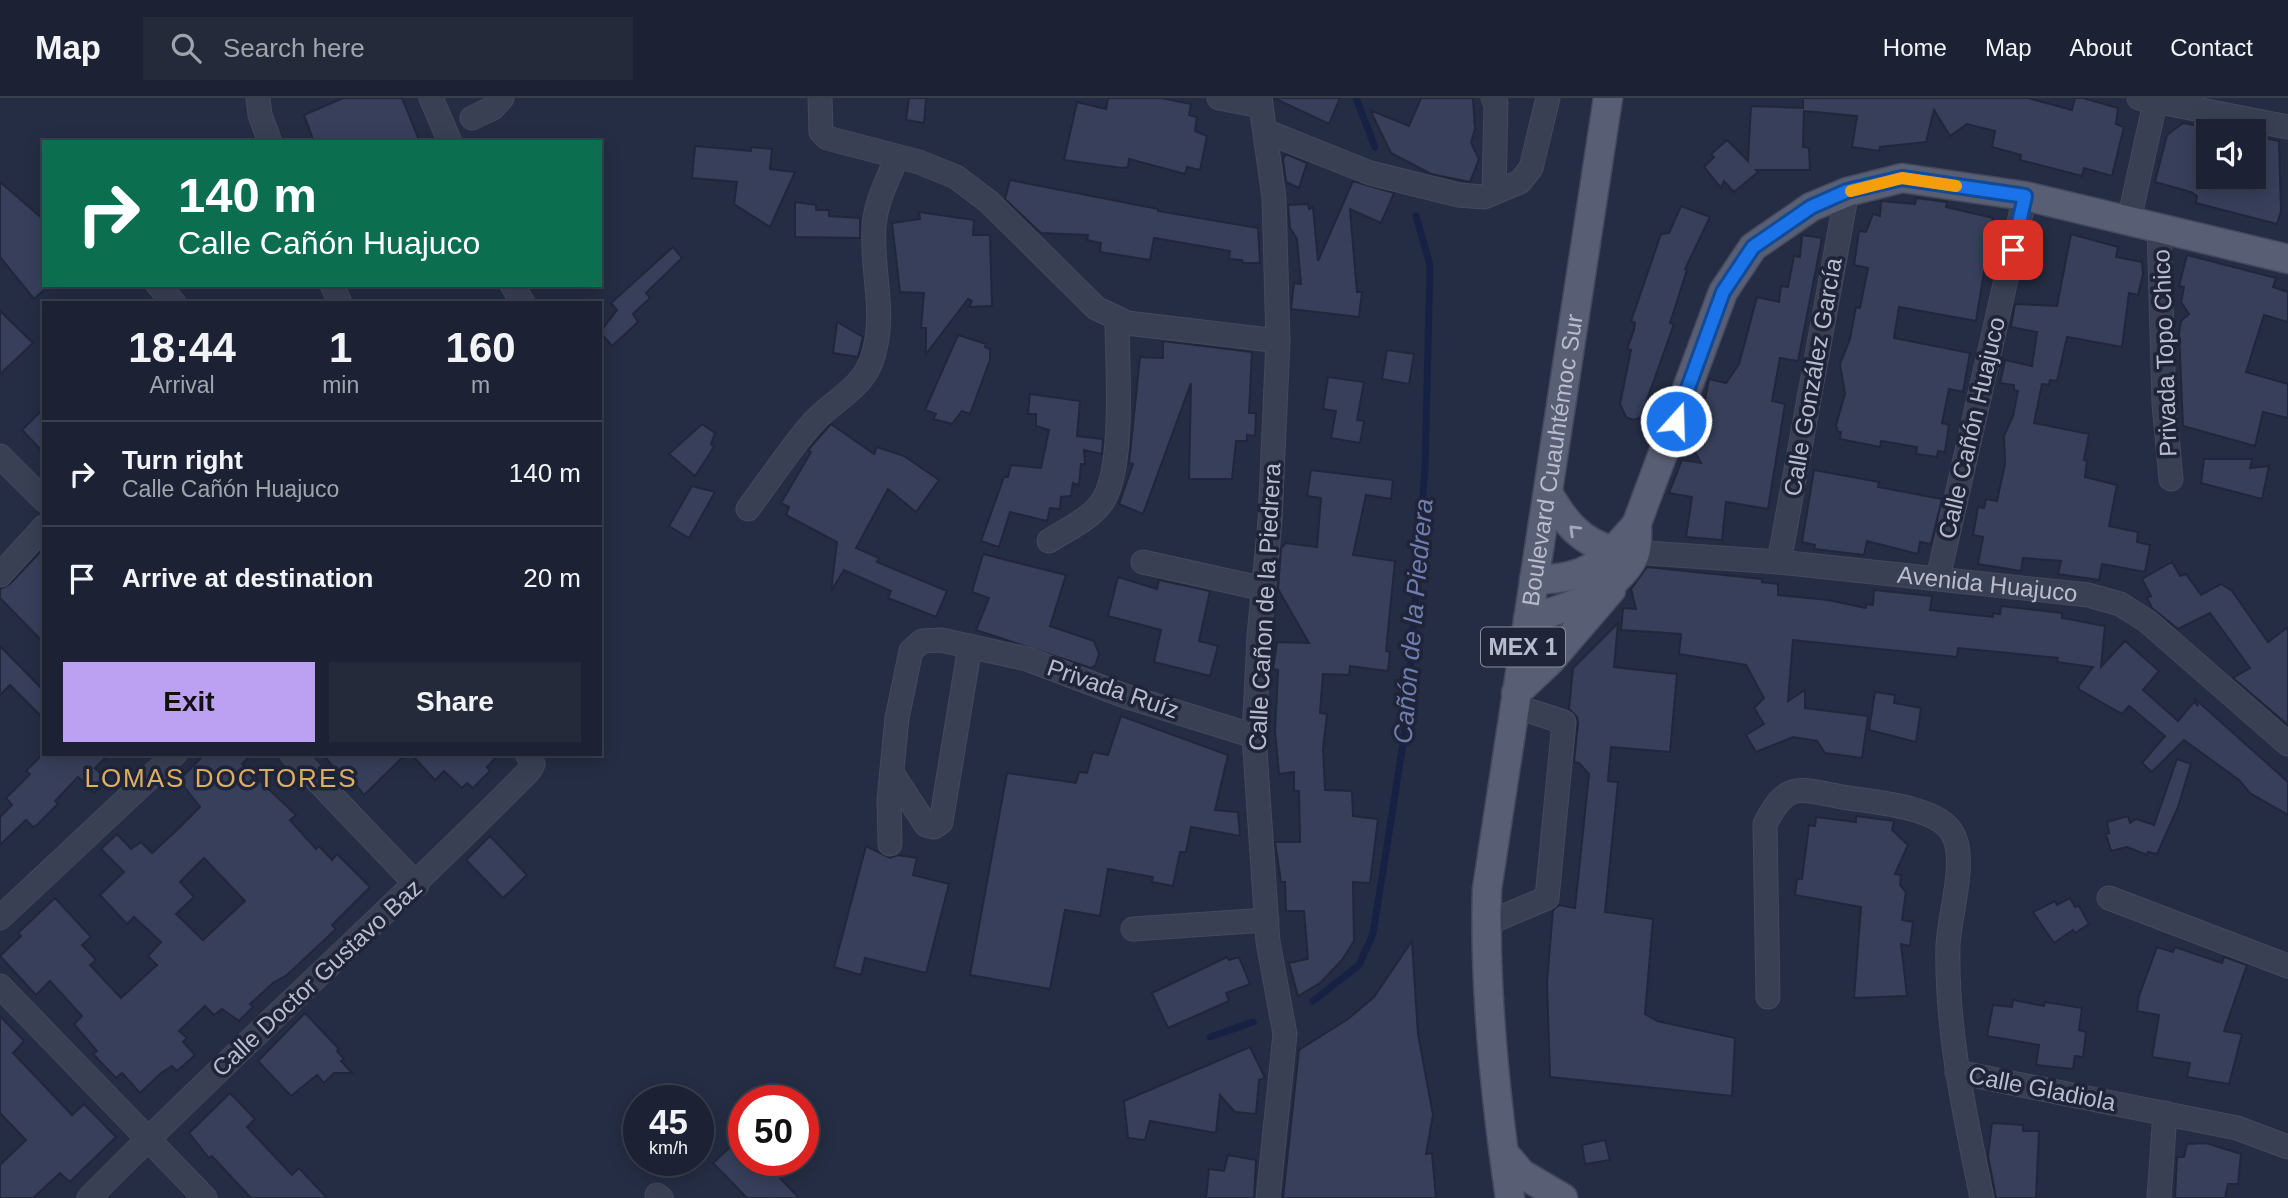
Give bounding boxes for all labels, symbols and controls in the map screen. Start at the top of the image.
search box [143,17,633,80]
text: Map [35,29,101,66]
icon: search [167,29,205,67]
text: Search here [223,33,365,63]
text: Home [1883,34,1947,61]
text: Map [1985,34,2032,61]
text: About [2070,34,2132,61]
text: Contact [2170,34,2253,61]
map controls [2196,119,2266,189]
button: sound [2196,119,2266,189]
icon: right [63,168,154,259]
text: 140 m [178,168,317,222]
pin [1983,220,2043,280]
text: Calle Cañón Huajuco [178,225,480,261]
icon: arrive [1994,231,2032,269]
street label: Privada Topo Chico [2147,249,2182,457]
street label: Calle González García [1778,255,1847,498]
street label: Boulevard Cuauhtémoc Sur [1516,312,1588,608]
street label: Calle Cañón Huajuco [1933,314,2010,541]
text: 18:44 [128,324,236,371]
text: 1 [329,324,352,371]
text: 160 [446,324,516,371]
text: Arrival [149,372,215,398]
text: min [322,372,359,398]
text: m [471,372,490,398]
position arrow [1639,384,1713,458]
text: Turn right [122,445,243,475]
icon: right [63,455,101,493]
text: 140 m [509,458,581,488]
street label: Calle Cañon de la Piedrera [1243,462,1286,752]
text: Calle Cañón Huajuco [122,476,339,502]
water label: Cañón de la Piedrera [1387,497,1439,745]
one-way arrow [1569,525,1582,538]
icon: arrive [63,560,101,598]
street label: Avenida Huajuco [1896,561,2079,607]
text: Arrive at destination [122,563,373,593]
text: 20 m [523,563,581,593]
road number: MEX 1 [1481,628,1565,666]
street label: Privada Ruíz [1044,653,1183,724]
button: Exit [63,662,315,742]
button: Share [329,662,581,742]
district label: LOMAS DOCTORES [84,763,358,793]
street label: Calle Doctor Gustavo Baz [206,874,427,1082]
street label: Calle Gladiola [1966,1061,2119,1116]
speed limit sign: 50 [728,1085,819,1176]
text: 45 [649,1102,688,1141]
text: km/h [649,1138,688,1158]

